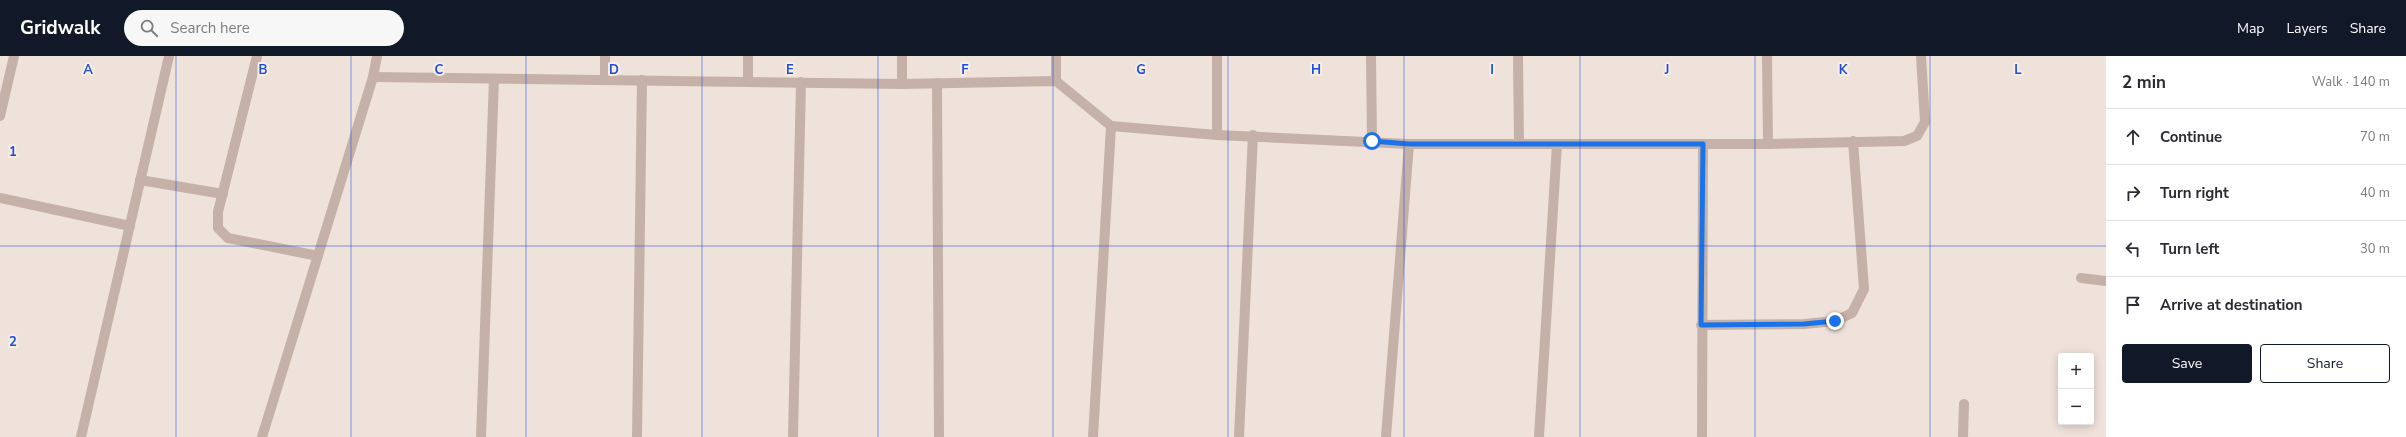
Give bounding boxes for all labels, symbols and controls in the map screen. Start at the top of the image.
search box [124,10,404,46]
text: Gridwalk [20,15,100,41]
icon: search [138,17,160,39]
text: Search here [170,18,250,38]
text: Map [2237,19,2264,38]
text: Layers [2286,19,2328,38]
text: Share [2350,19,2386,38]
text: A [83,61,93,79]
text: B [259,61,268,79]
text: C [435,61,444,79]
text: D [609,61,619,79]
text: E [786,61,794,79]
text: F [961,61,969,79]
text: G [1136,61,1146,79]
text: H [1311,61,1321,79]
text: I [1490,61,1494,79]
text: J [1664,61,1669,79]
text: K [1839,61,1848,79]
text: L [2014,61,2022,79]
text: 2 min [2122,71,2166,94]
text: Walk · 140 m [2312,73,2390,91]
icon: ahead [2122,126,2144,148]
text: Continue [2160,127,2222,147]
text: 70 m [2360,128,2390,146]
route start [1363,132,1381,150]
text: 1 [9,143,17,161]
icon: right [2122,182,2144,204]
text: Turn right [2160,183,2229,203]
text: 40 m [2360,184,2390,202]
icon: left [2122,238,2144,260]
text: Turn left [2160,239,2219,259]
text: 30 m [2360,240,2390,258]
icon: arrive [2122,294,2144,316]
text: Arrive at destination [2160,295,2303,315]
route end [1826,312,1844,330]
text: 2 [9,333,17,351]
button: Save [2122,344,2252,383]
button: Share [2260,344,2390,383]
map controls [2058,353,2094,425]
button: + [2058,353,2094,389]
button: − [2058,389,2094,425]

